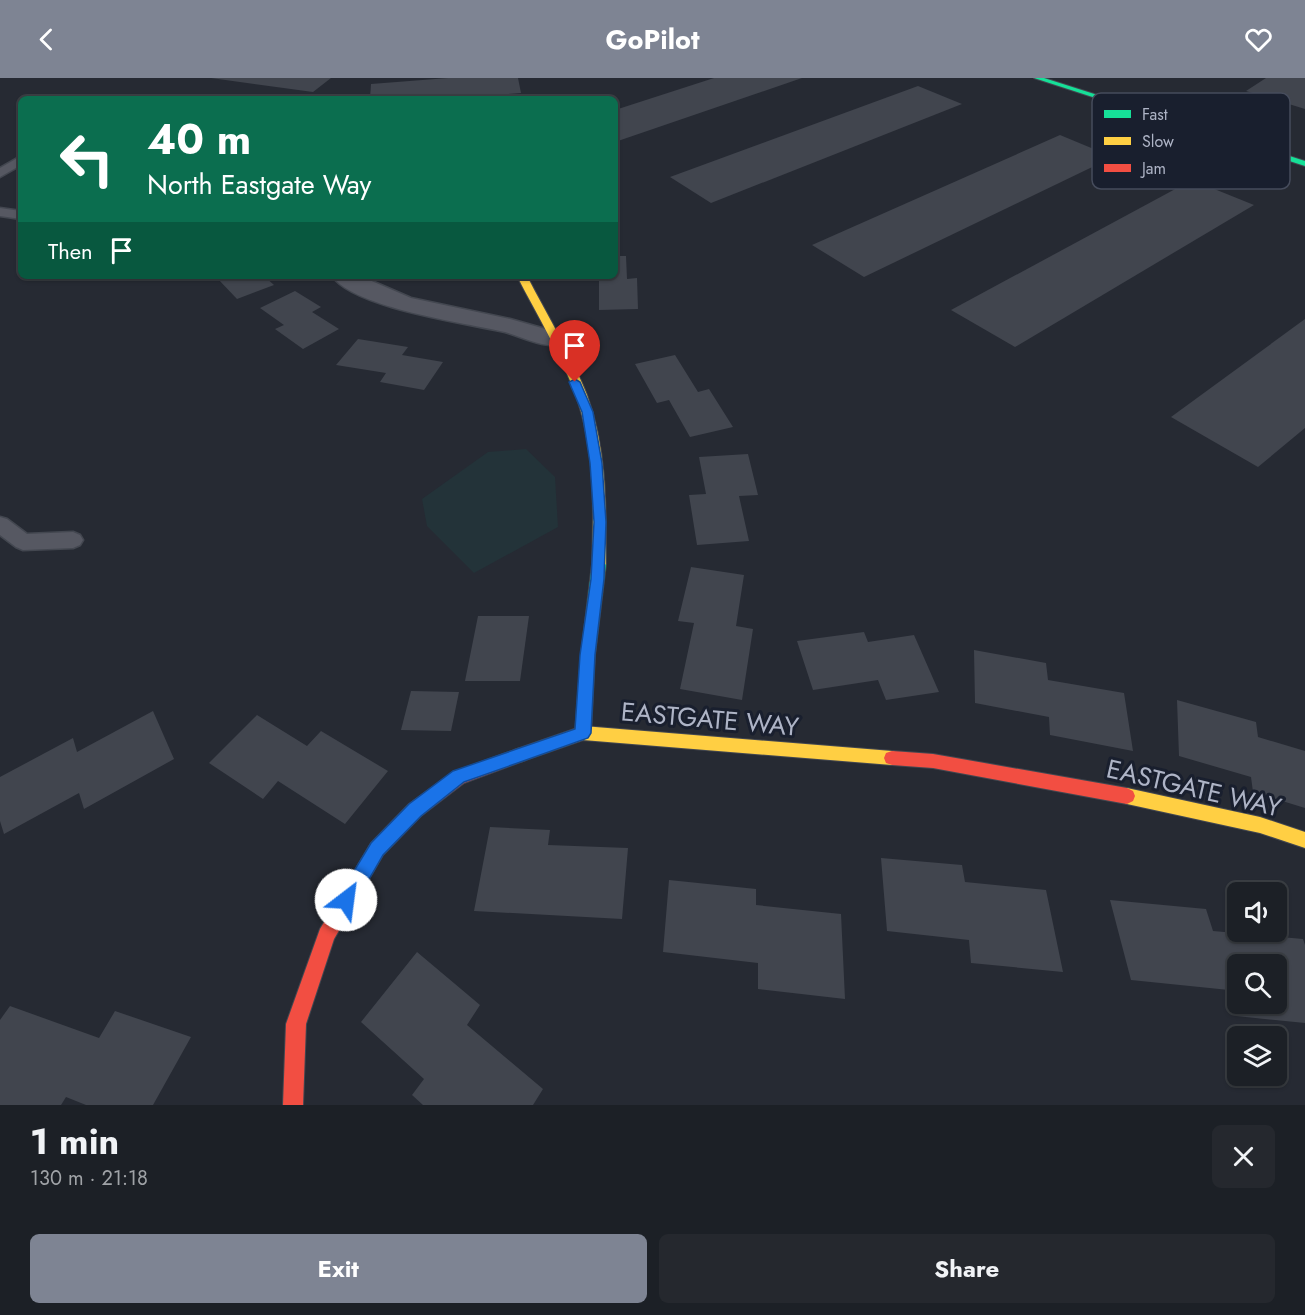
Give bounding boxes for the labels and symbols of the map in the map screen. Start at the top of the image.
legend [1092,93,1290,189]
text: Fast [1142,103,1168,126]
text: Slow [1142,130,1174,153]
text: Jam [1140,157,1166,180]
pin [549,320,600,382]
street label: EASTGATE WAY [619,692,801,746]
street label: EASTGATE WAY [1103,749,1286,827]
position arrow [314,868,378,932]

